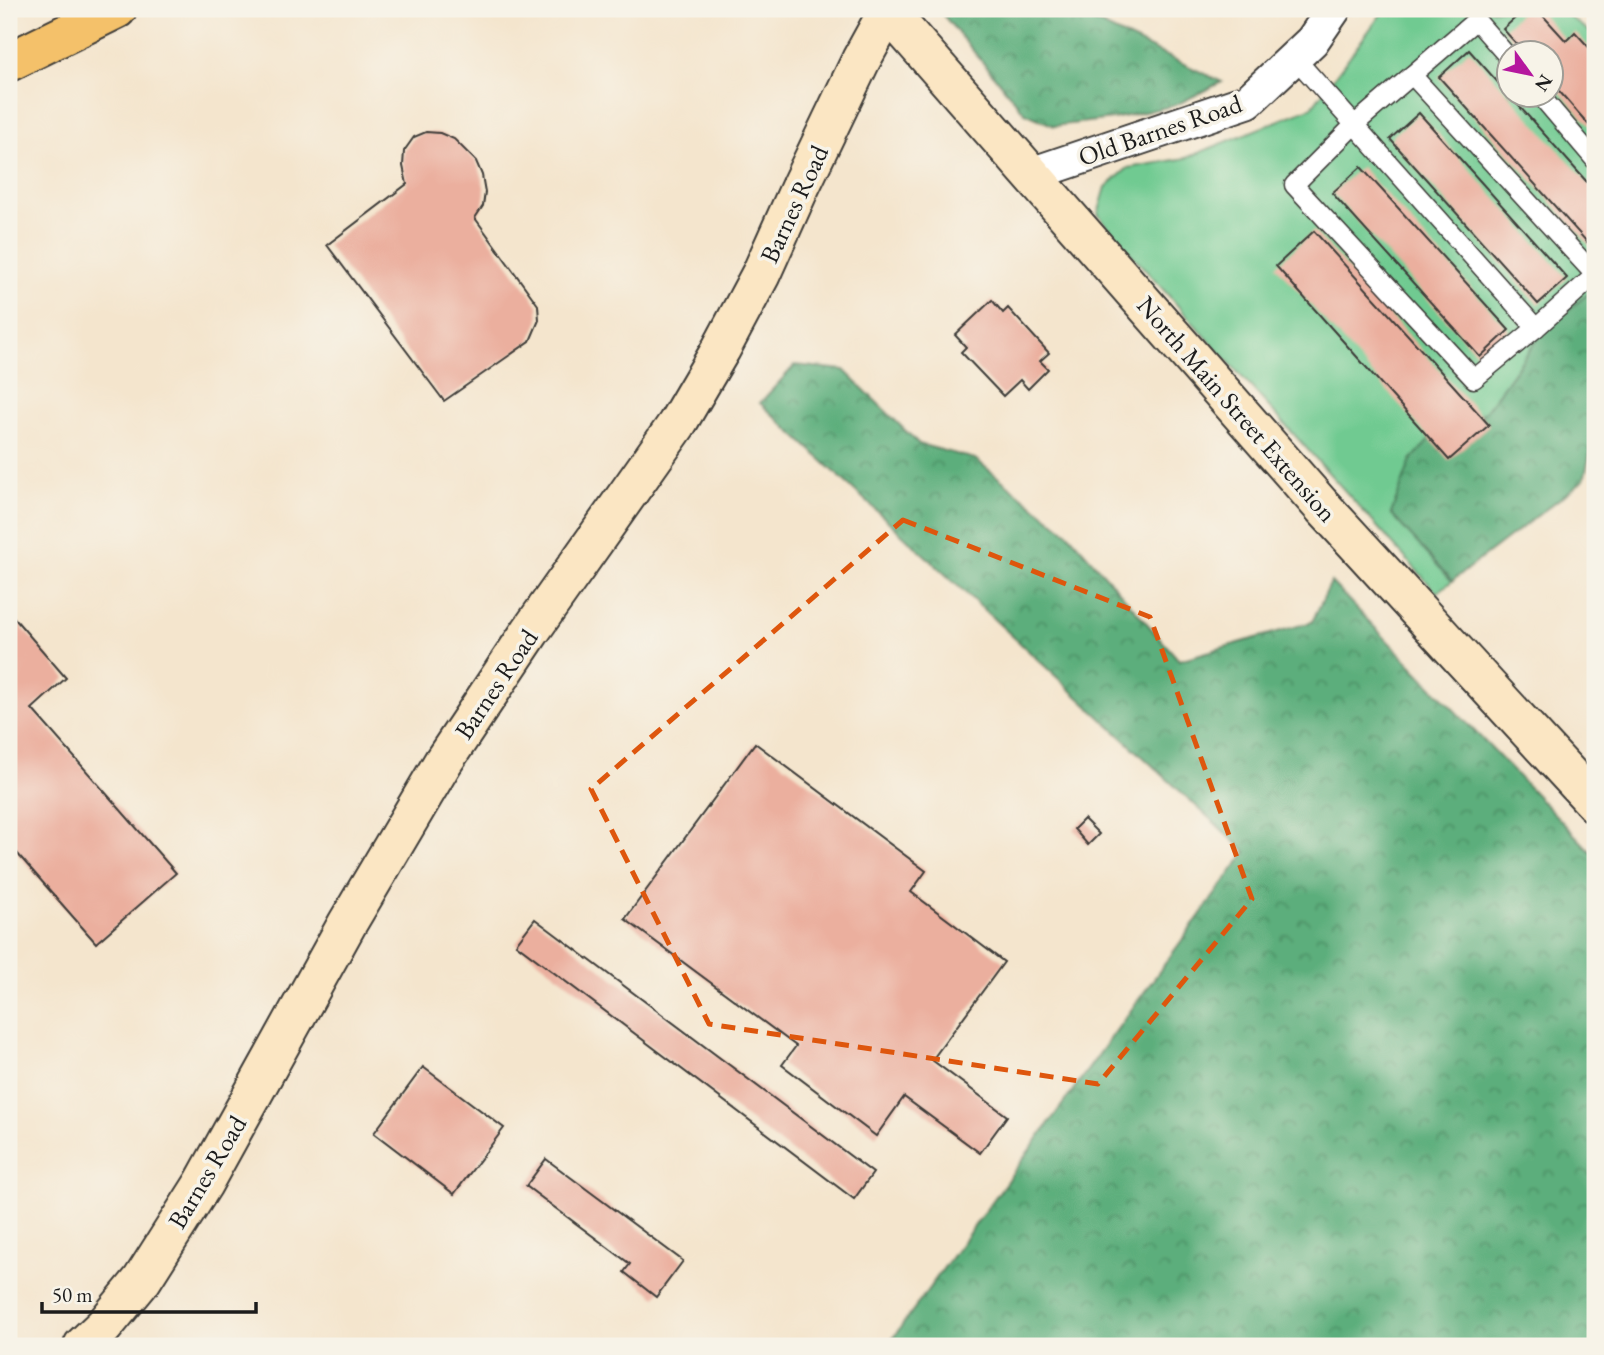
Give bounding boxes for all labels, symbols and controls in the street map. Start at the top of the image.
north arrow [1496,38,1566,108]
text: N [1529,70,1559,97]
street label: Old Barnes Road [1074,86,1247,174]
street label: Barnes Road [752,139,836,268]
street label: North Main Street Extension [1129,289,1345,529]
street label: Barnes Road [447,621,546,746]
street label: Barnes Road [160,1108,255,1235]
scale bar [42,1271,256,1315]
text: 50 m [52,1281,93,1308]

